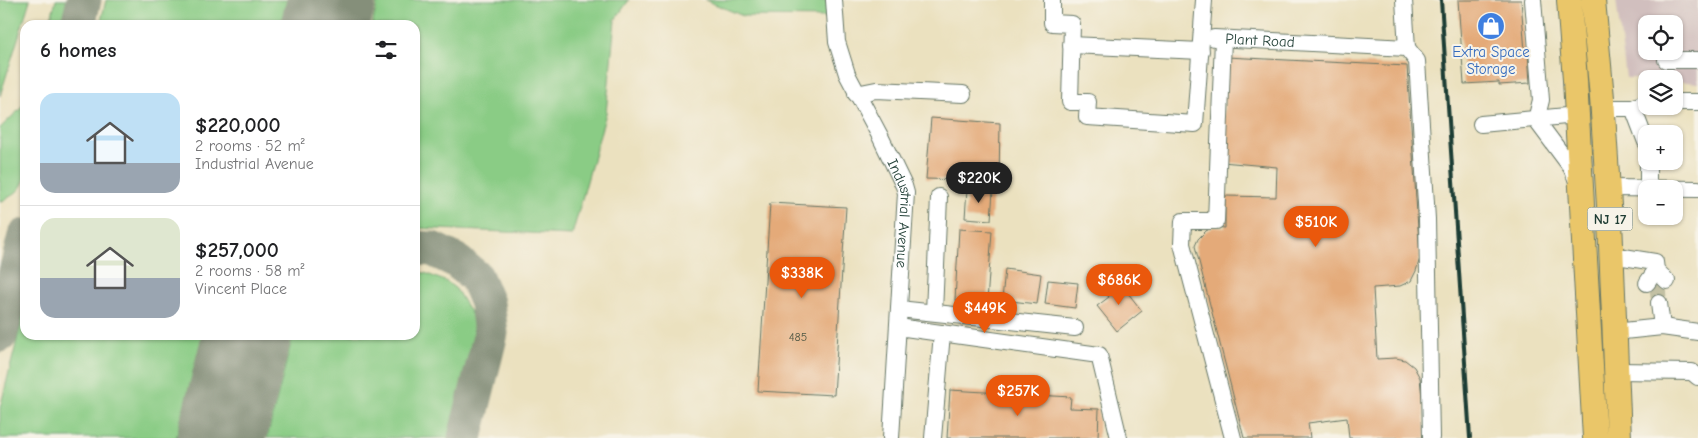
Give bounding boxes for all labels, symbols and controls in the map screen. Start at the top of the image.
shop icon: Extra Space Storage [1476,11,1506,41]
map controls [1638,15,1683,225]
button: locate [1638,15,1683,60]
street label: Plant Road [1225,30,1295,51]
icon: filters [372,36,400,64]
text: 6 homes [40,38,116,62]
place label: Extra Space Storage [1452,43,1530,78]
button: layers [1638,70,1683,115]
icon: home [80,113,140,173]
text: $220,000 [195,113,281,137]
button: + [1638,125,1683,170]
text: 2 rooms · 52 m² [195,137,305,155]
text: Industrial Avenue [195,155,314,173]
street label: Industrial Avenue [883,156,915,269]
pin: $220K [944,162,1014,204]
text: $220K [957,169,1001,187]
button: − [1638,180,1683,225]
pin: $510K [1281,206,1351,248]
road number: NJ 17 [1588,208,1632,230]
text: $510K [1295,213,1337,231]
icon: home [80,238,140,298]
text: $257,000 [195,238,279,262]
pin: $338K [767,256,837,299]
text: 2 rooms · 58 m² [195,262,305,280]
text: $338K [781,264,823,282]
pin: $686K [1084,264,1154,306]
text: $686K [1097,271,1141,289]
text: Vincent Place [195,280,287,298]
pin: $449K [950,292,1020,334]
text: $449K [964,299,1006,317]
house number: 485 [789,330,807,344]
pin: $257K [983,374,1053,417]
text: $257K [997,382,1039,400]

